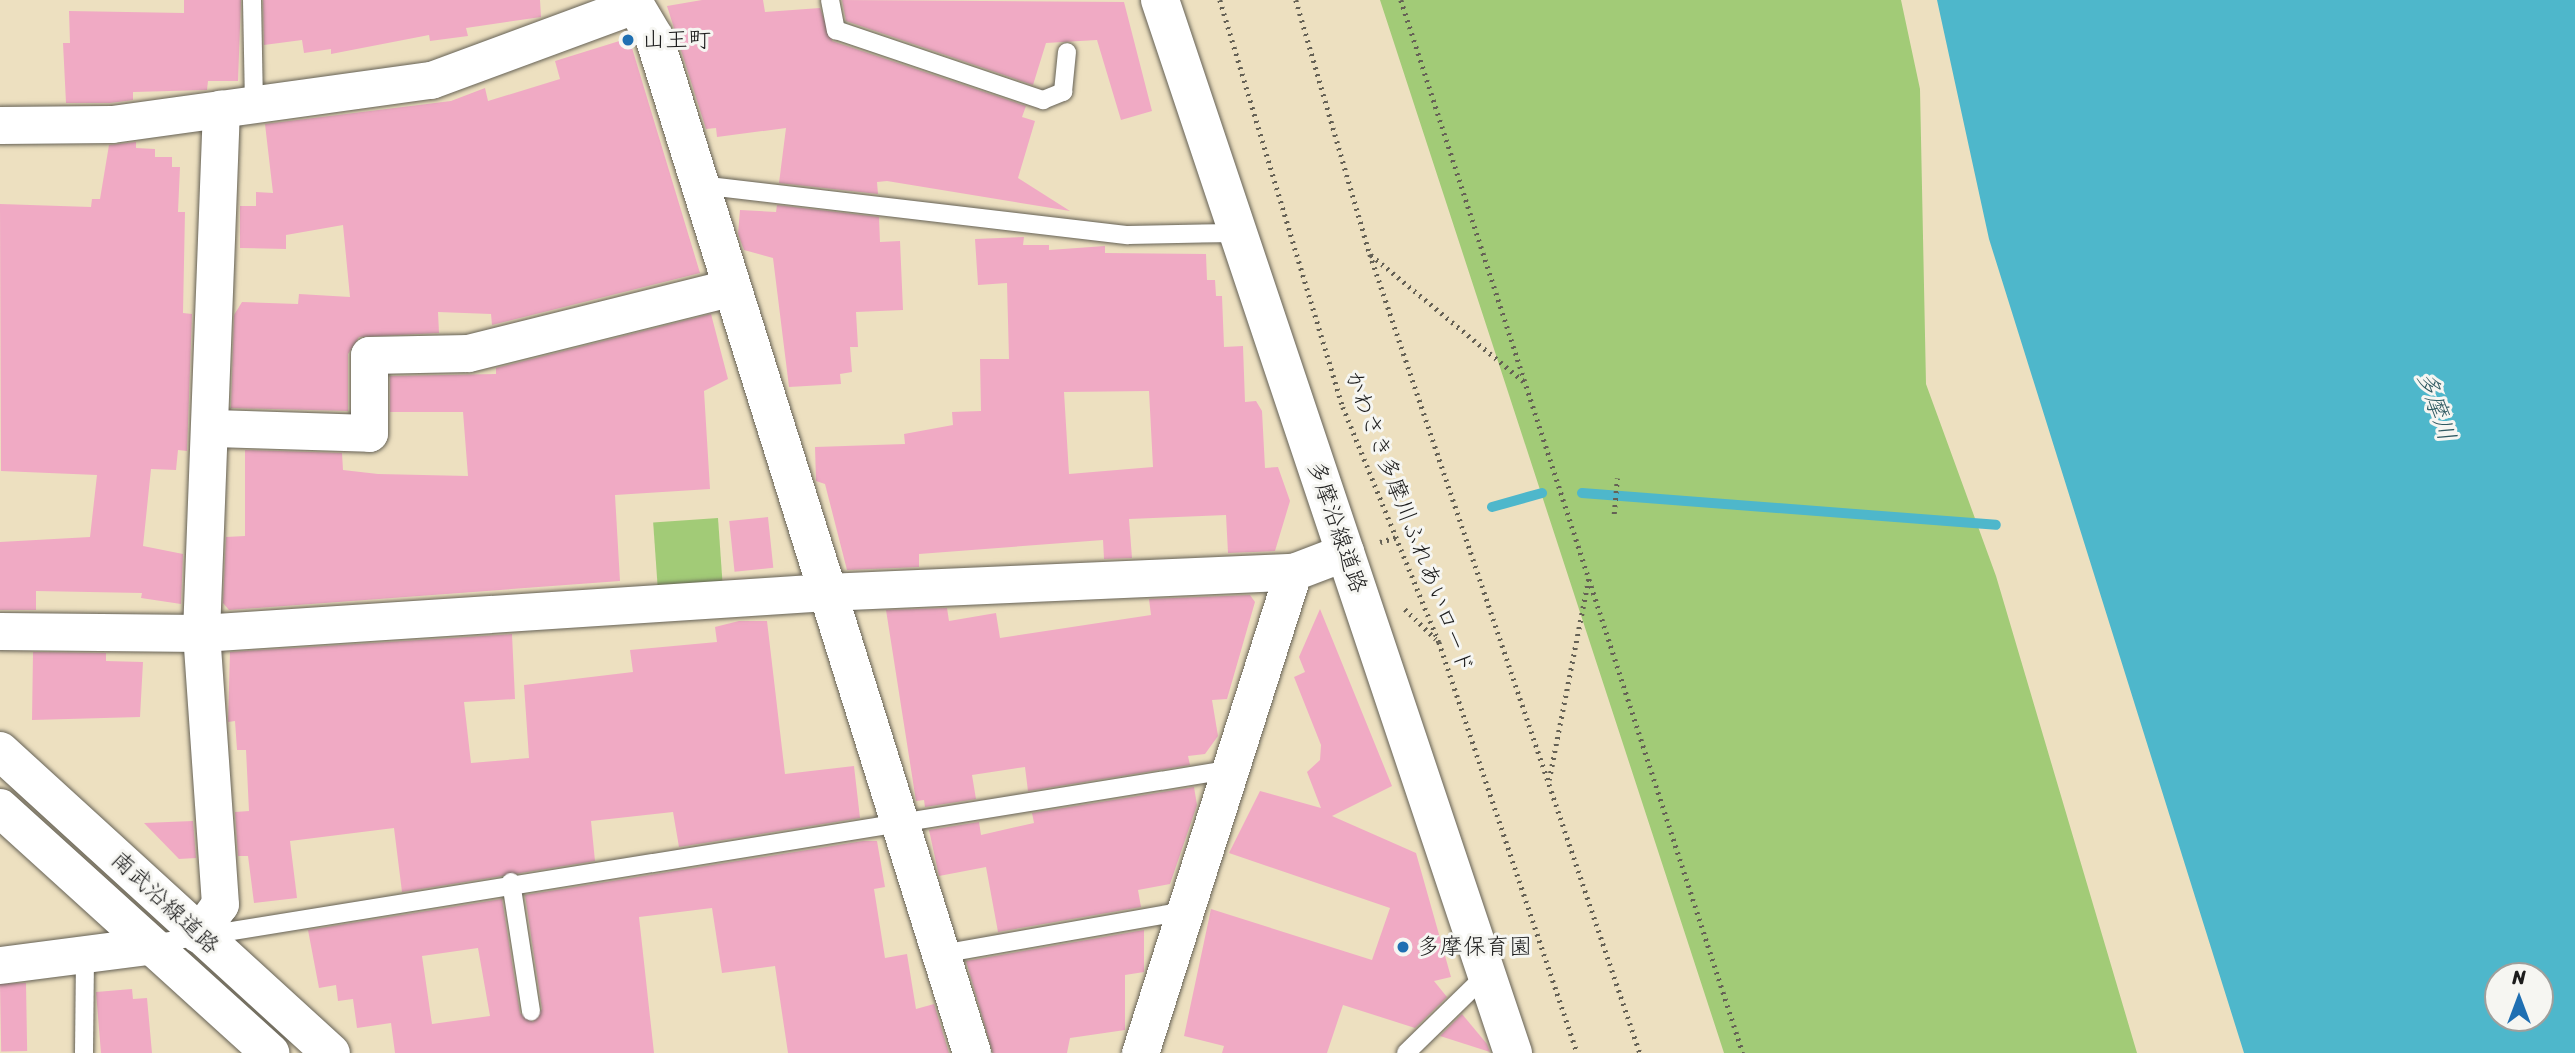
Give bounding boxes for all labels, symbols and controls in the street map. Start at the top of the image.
place label: 山王町 [642,26,711,54]
marker: 山王町 [620,32,636,48]
street label: かわさき多摩川ふれあいロード [1338,367,1480,677]
water label: 多摩川 [2411,367,2461,445]
street label: 多摩沿線道路 [1301,457,1373,597]
street label: 南武沿線道路 [105,846,225,960]
place label: 多摩保育園 [1417,933,1532,961]
marker: 多摩保育園 [1395,939,1411,955]
text: N [2512,961,2526,994]
north arrow [2484,962,2554,1032]

